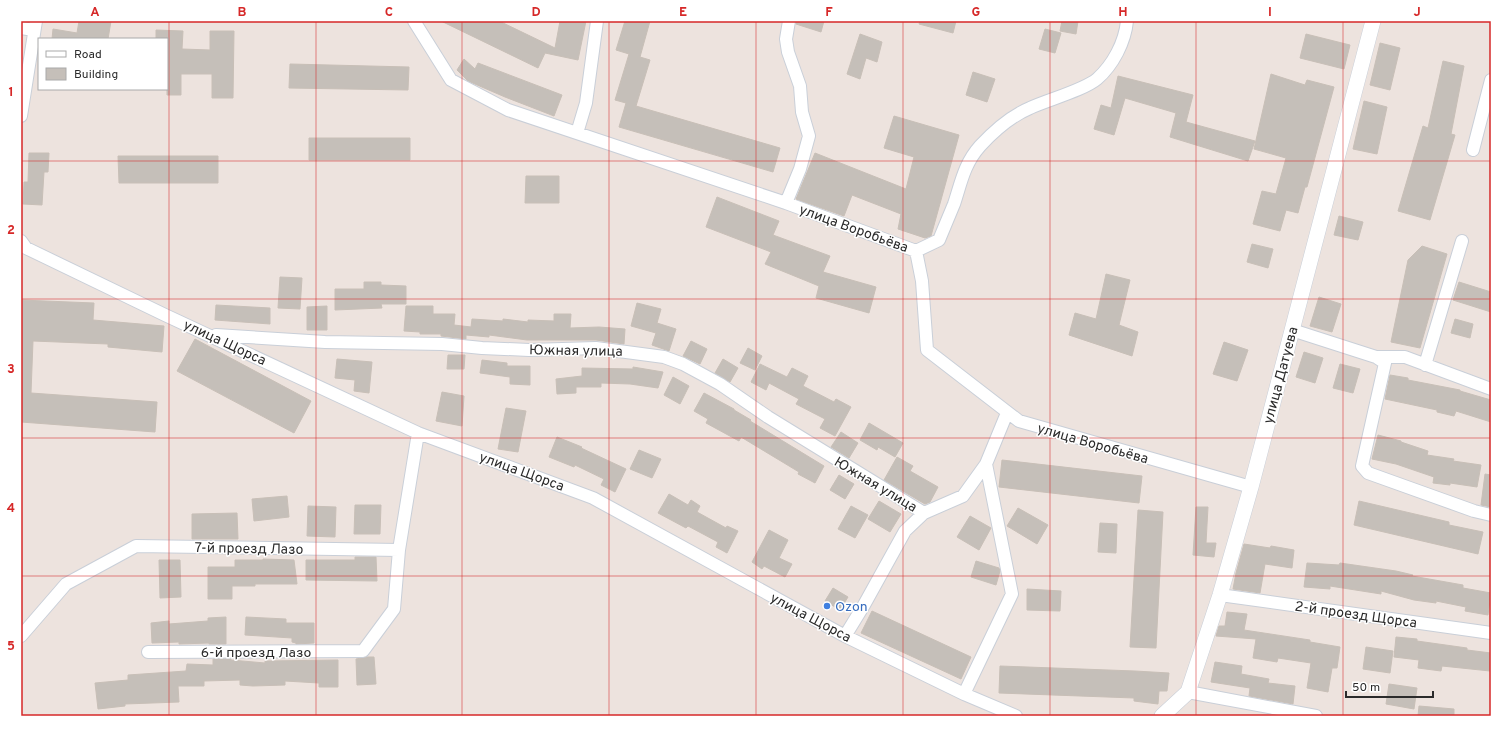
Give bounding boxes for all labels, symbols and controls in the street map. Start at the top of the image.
text: A [90,5,100,21]
text: B [238,5,247,21]
text: C [385,5,393,21]
text: D [531,5,541,21]
text: E [679,5,687,21]
text: F [825,5,833,21]
text: G [972,5,981,21]
text: H [1118,5,1128,21]
text: I [1268,5,1272,21]
text: J [1413,5,1421,21]
legend [38,38,168,90]
text: Road [74,47,102,63]
text: Building [74,67,118,83]
text: 1 [8,85,14,101]
street label: улица Воробьёва [797,202,910,257]
text: 2 [7,223,15,239]
street label: улица Щорса [180,317,268,370]
street label: улица Датуева [1260,325,1303,426]
street label: Южная улица [529,342,623,361]
text: 3 [7,362,15,378]
street label: улица Воробьёва [1035,420,1150,468]
street label: улица Щорса [477,449,566,496]
street label: Южная улица [831,454,920,517]
text: 4 [7,501,15,517]
street label: 7-й проезд Лазо [194,540,304,559]
street label: улица Щорса [767,590,854,647]
street label: 2-й проезд Щорса [1294,598,1418,632]
place label: Ozon [835,599,868,616]
marker: Ozon [822,601,832,611]
text: 5 [7,639,15,655]
street label: 6-й проезд Лазо [201,645,311,662]
scale bar [1346,673,1433,699]
text: 50 m [1352,680,1380,696]

